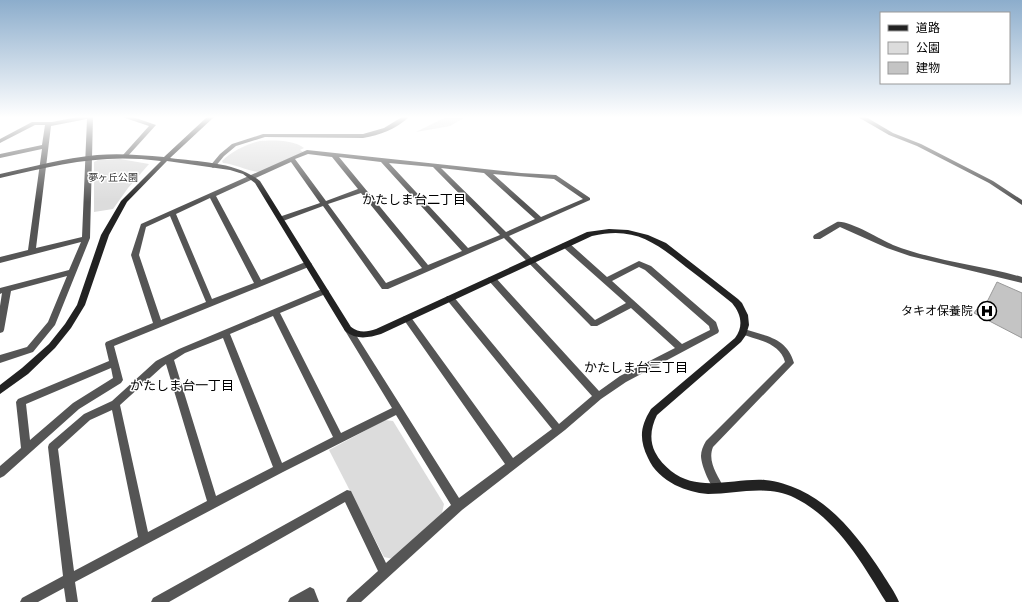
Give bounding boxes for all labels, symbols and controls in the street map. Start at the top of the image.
legend [880,12,1010,84]
text: 道路 [916,20,940,35]
text: 公園 [916,40,940,55]
text: 建物 [916,60,940,75]
park label: 夢ヶ丘公園 [88,171,138,184]
district label: かたしま台二丁目 [362,191,466,207]
hospital icon: タキオ保養院 [976,300,998,322]
place label: タキオ保養院 [901,303,973,318]
district label: かたしま台三丁目 [584,359,688,375]
district label: かたしま台一丁目 [130,377,234,393]

